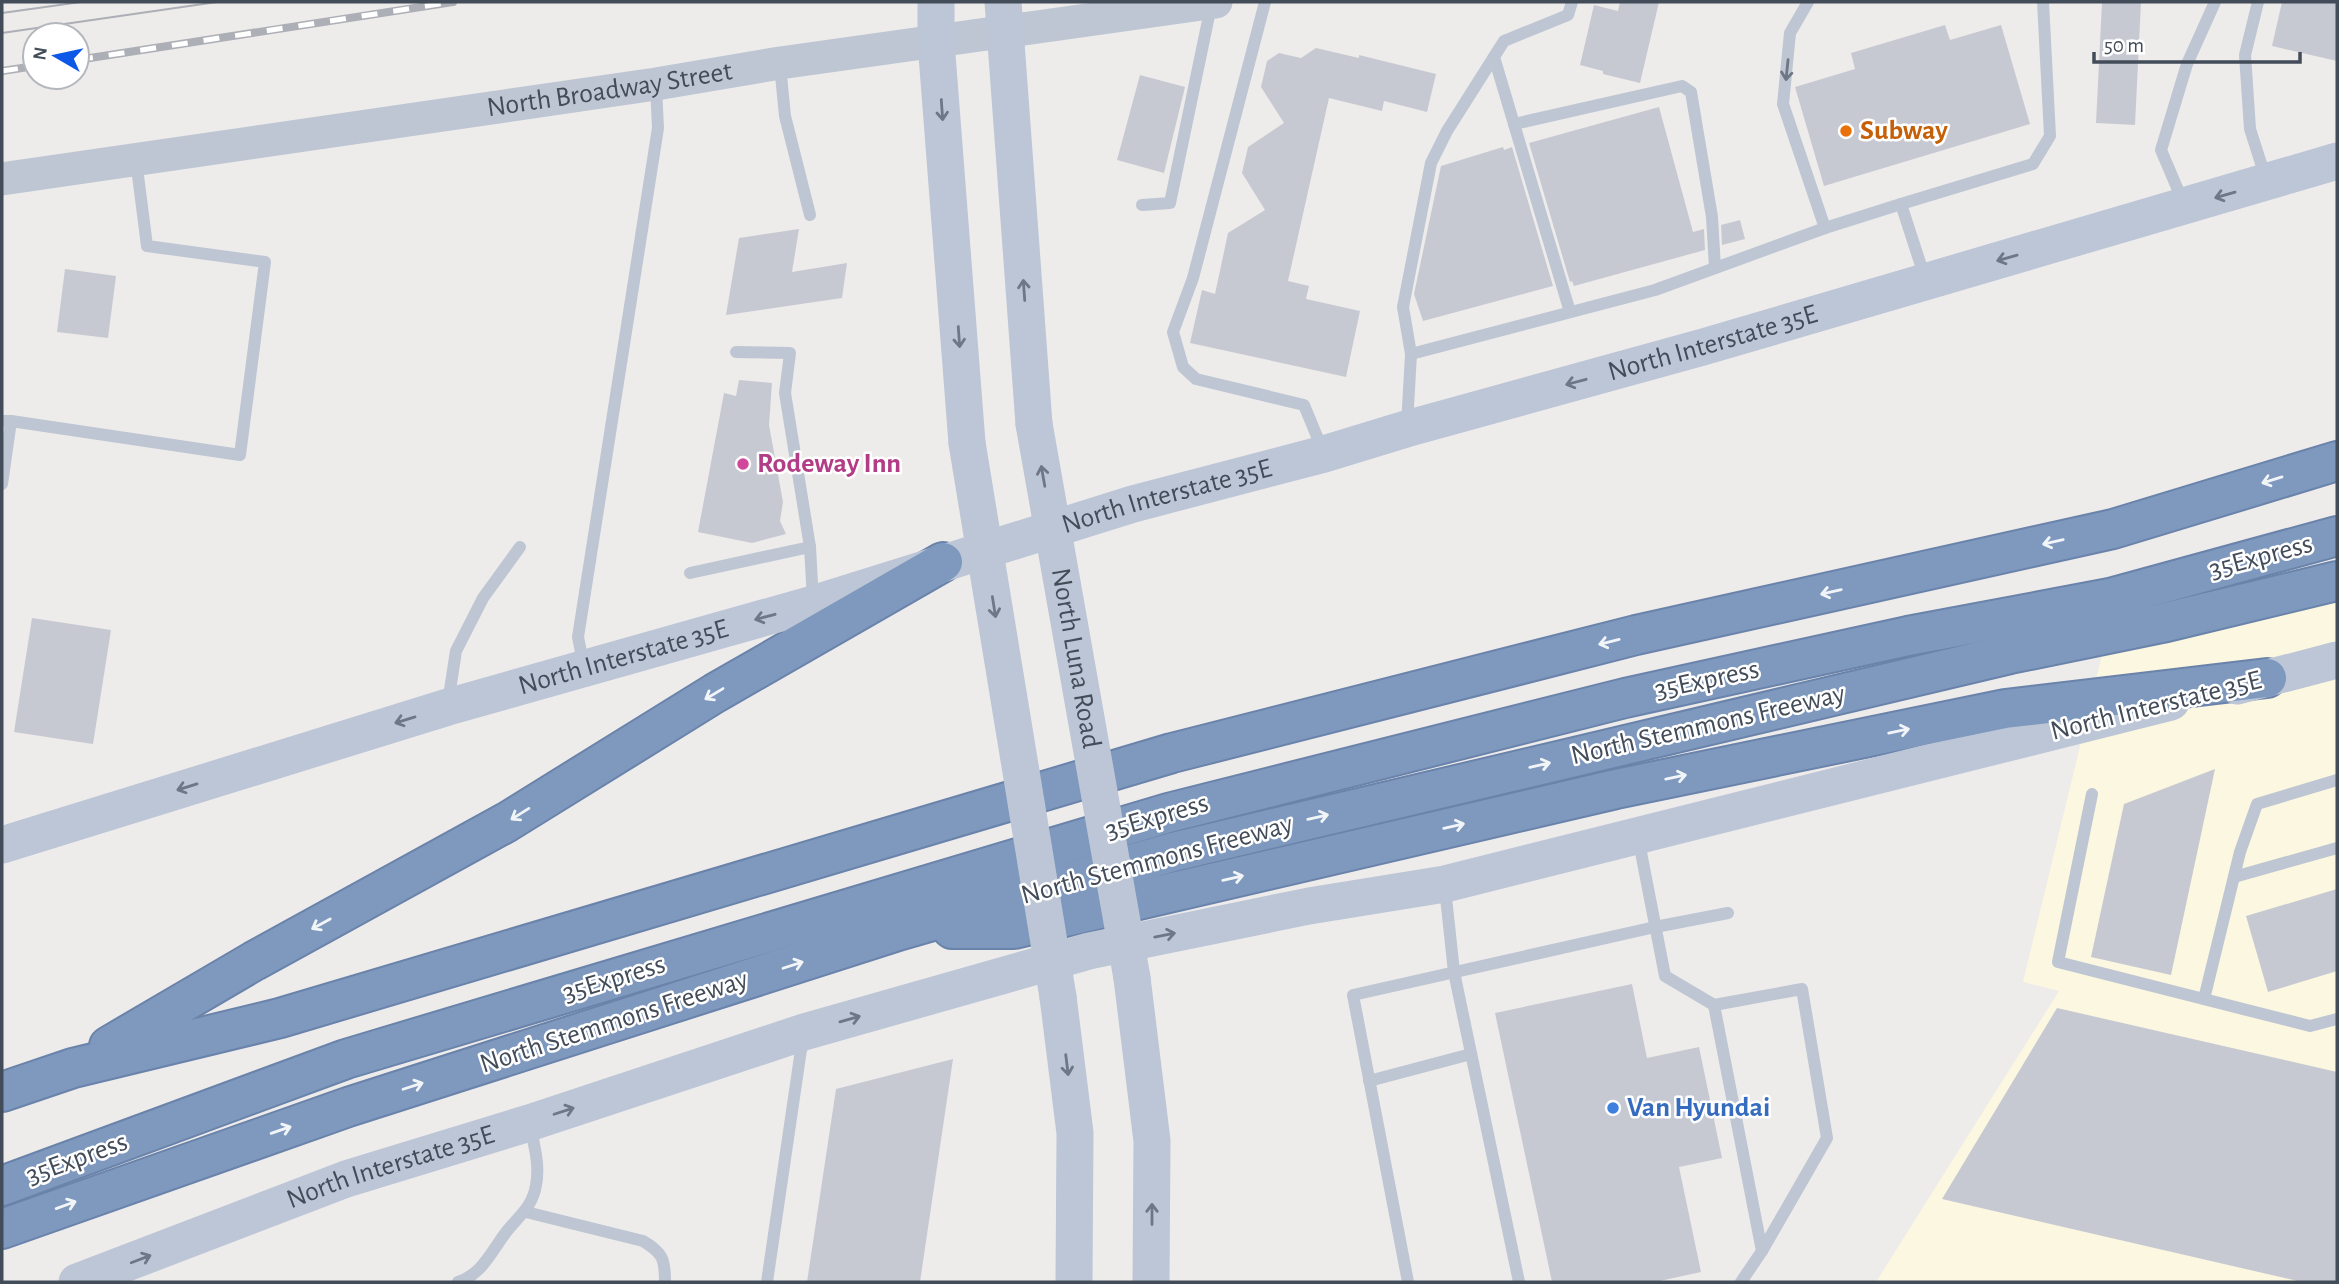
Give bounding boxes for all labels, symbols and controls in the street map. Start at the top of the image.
north arrow [21,21,91,91]
scale bar [2094,21,2300,65]
text: 50 m [2104,35,2144,56]
text: N [30,46,51,62]
street label: North Broadway Street [485,57,734,122]
one-way arrow [1780,58,1793,81]
one-way arrow [936,98,949,121]
place label: Subway [1860,117,1948,145]
marker: Subway [1838,123,1854,139]
one-way arrow [2214,189,2236,202]
one-way arrow [1996,253,2018,266]
one-way arrow [1017,279,1030,302]
street label: North Interstate 35E [1605,300,1821,387]
one-way arrow [953,325,966,348]
one-way arrow [1565,376,1588,389]
place label: Rodeway Inn [757,450,901,478]
street label: North Interstate 35E [1059,454,1275,539]
marker: Rodeway Inn [735,456,751,472]
one-way arrow [1036,465,1050,488]
one-way arrow [2261,475,2283,488]
street label: 35Express [2206,530,2316,584]
one-way arrow [2042,536,2065,549]
street label: North Luna Road [1046,566,1105,751]
one-way arrow [1820,585,1843,599]
one-way arrow [988,595,1001,618]
one-way arrow [754,611,777,624]
street label: North Interstate 35E [515,615,731,700]
one-way arrow [1598,636,1621,649]
street label: 35Express [1652,655,1762,705]
street label: North Interstate 35E [2048,666,2264,746]
street label: North Stemmons Freeway [1568,680,1848,770]
one-way arrow [705,688,725,702]
one-way arrow [394,715,416,728]
one-way arrow [1887,723,1910,737]
one-way arrow [1528,758,1551,771]
one-way arrow [1664,769,1687,783]
one-way arrow [177,782,199,795]
street label: 35Express [1102,789,1212,845]
one-way arrow [511,807,531,821]
street label: North Stemmons Freeway [1018,810,1296,910]
one-way arrow [1307,810,1329,823]
one-way arrow [1442,818,1465,832]
one-way arrow [1221,871,1244,884]
one-way arrow [312,917,332,931]
one-way arrow [1153,928,1176,942]
street label: 35Express [559,950,669,1008]
one-way arrow [782,957,804,970]
street label: North Stemmons Freeway [476,965,752,1079]
one-way arrow [839,1012,861,1025]
one-way arrow [1060,1053,1073,1076]
one-way arrow [401,1079,423,1091]
place label: Van Hyundai [1627,1094,1770,1122]
marker: Van Hyundai [1605,1100,1621,1116]
one-way arrow [553,1104,575,1117]
street label: North Interstate 35E [283,1120,498,1214]
one-way arrow [269,1123,291,1135]
street label: 35Express [23,1128,131,1190]
one-way arrow [54,1198,76,1210]
one-way arrow [1145,1203,1159,1226]
one-way arrow [130,1251,152,1264]

